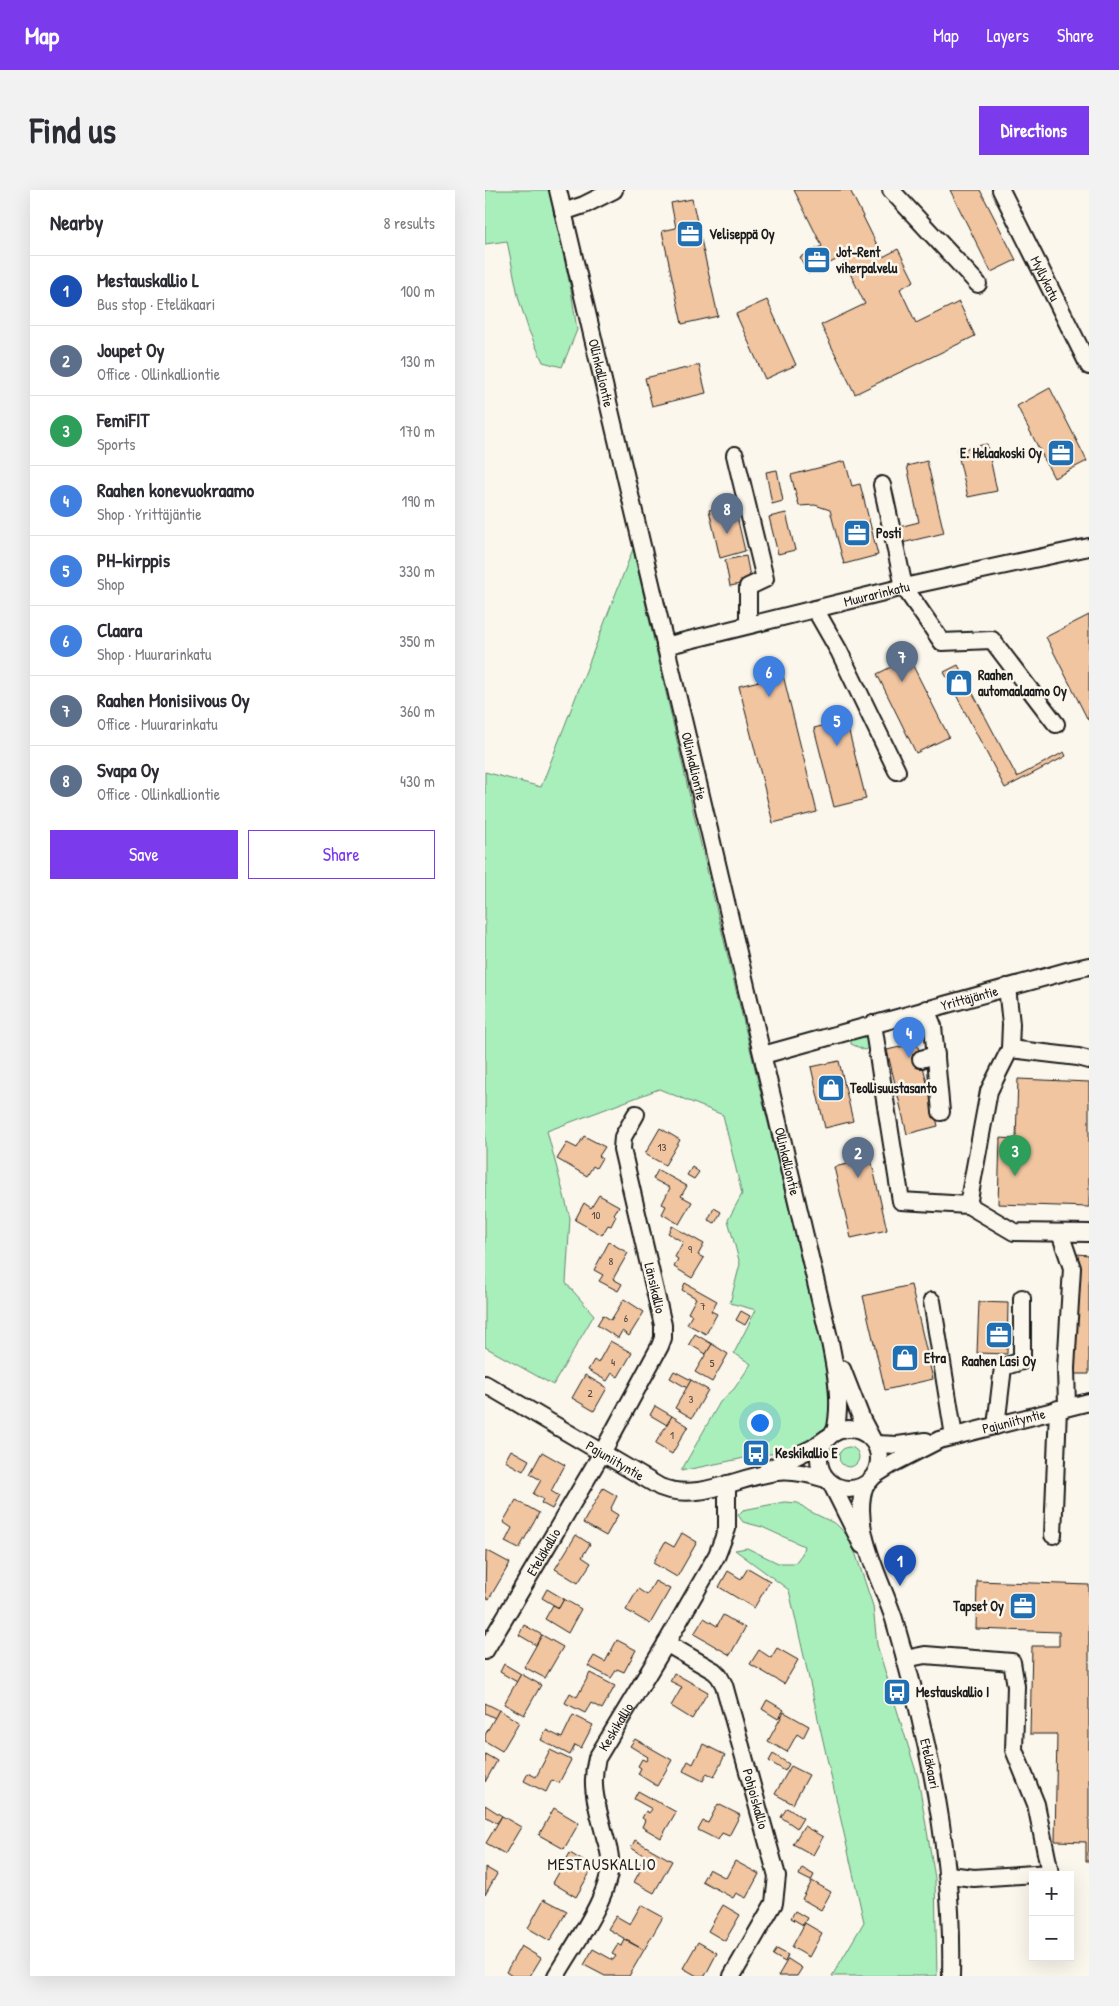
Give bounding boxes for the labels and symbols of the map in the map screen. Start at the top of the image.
office icon: Veliseppä Oy [675,219,705,249]
place label: Veliseppä Oy [709,224,775,245]
place label: Jot-Rent viherpalvelu [835,242,898,279]
office icon: Jot-Rent viherpalvelu [802,245,832,275]
street label: Myllykatu [1026,253,1065,304]
street label: Ollinkalliontie [584,337,619,409]
office icon: E. Helaakoski Oy [1046,438,1076,468]
place label: E. Helaakoski Oy [960,443,1042,464]
pin: 8 [711,493,743,534]
office icon: Posti [842,518,872,548]
place label: Posti [876,523,902,542]
street label: Muurarinkatu [842,576,912,611]
pin: 7 [886,641,918,682]
pin: 6 [753,656,785,697]
place label: Raahen automaalaamo Oy [978,665,1067,702]
shop icon: Raahen automaalaamo Oy [944,668,974,698]
pin: 5 [821,705,853,746]
street label: Ollinkalliontie [677,730,712,802]
street label: Yrittäjäntie [938,981,1000,1015]
pin: 4 [893,1017,925,1058]
shop icon: Teollisuustasanto [816,1073,846,1103]
place label: Teollisuustasanto [849,1078,937,1097]
street label: Ollinkalliontie [771,1125,805,1198]
pin: 3 [999,1135,1031,1176]
pin: 2 [842,1137,874,1178]
house number: 13 [658,1140,667,1154]
house number: 10 [592,1208,601,1222]
house number: 9 [688,1242,692,1256]
house number: 8 [609,1254,614,1268]
street label: Länsikallio [640,1261,671,1316]
house number: 7 [700,1299,706,1313]
house number: 6 [624,1311,629,1325]
office icon: Raahen Lasi Oy [984,1320,1014,1350]
shop icon: Etra [890,1343,920,1373]
place label: Etra [924,1348,946,1367]
place label: Raahen Lasi Oy [962,1351,1036,1372]
house number: 4 [611,1355,615,1369]
house number: 5 [710,1356,715,1370]
house number: 2 [587,1386,593,1400]
house number: 3 [689,1392,694,1406]
street label: Pajuniityntie [980,1403,1047,1438]
your location [747,1410,773,1436]
house number: 1 [670,1428,674,1442]
street label: Pajuniityntie [583,1436,648,1485]
bus stop icon: Keskikallio E [741,1438,771,1468]
place label: Keskikallio E [775,1443,839,1462]
street label: Eteläkallio [522,1524,565,1579]
pin: 1 [884,1545,916,1586]
office icon: Tapset Oy [1008,1591,1038,1621]
place label: Tapset Oy [952,1596,1004,1617]
bus stop icon: Mestauskallio I [882,1677,912,1707]
place label: Mestauskallio I [916,1682,989,1701]
street label: Keskikallio [593,1699,637,1754]
street label: Eteläkaari [916,1736,945,1790]
street label: Pohjoiskallio [739,1766,774,1831]
district label: MESTAUSKALLIO [547,1853,657,1875]

